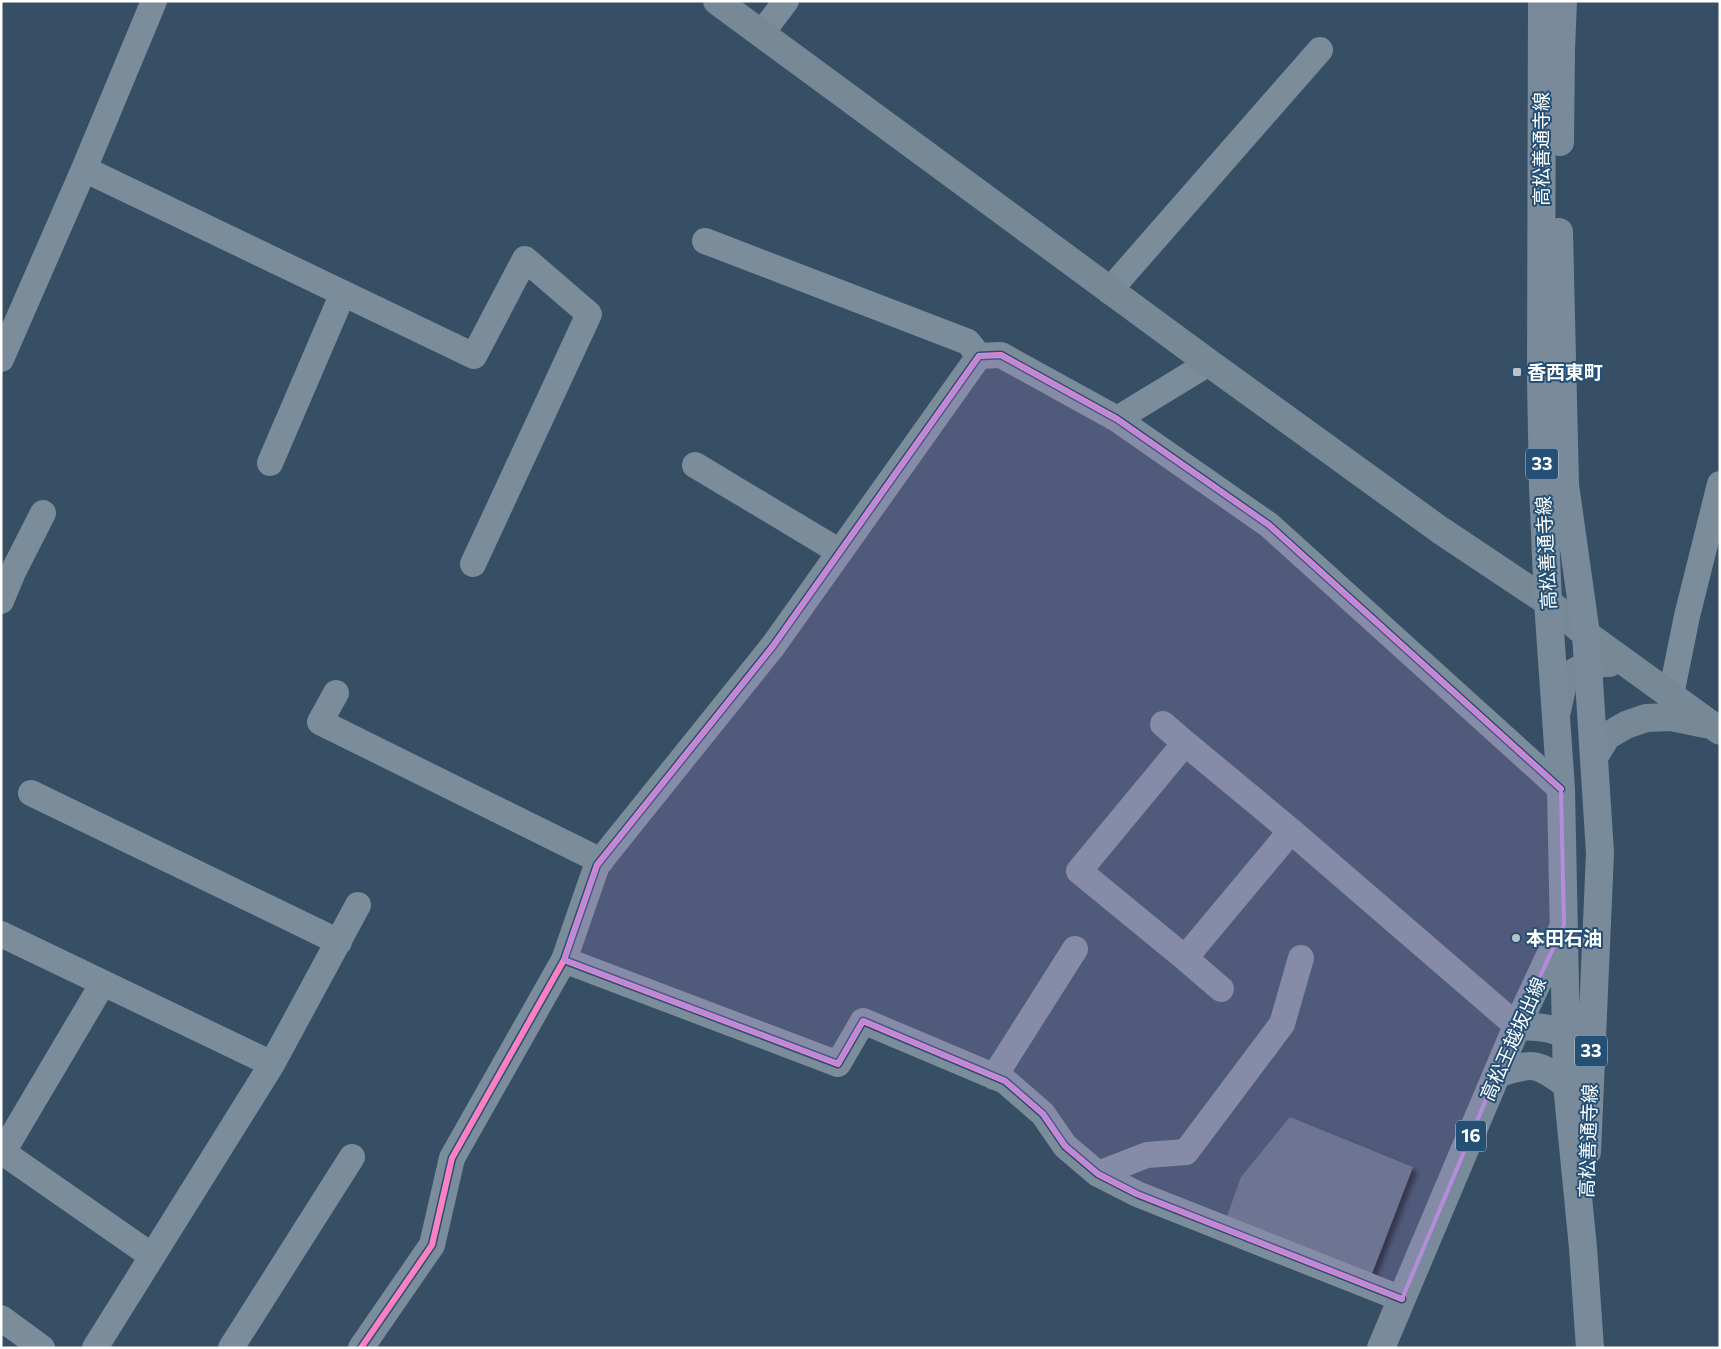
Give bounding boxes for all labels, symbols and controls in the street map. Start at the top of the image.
street label: 高松善通寺線 [1529,92,1552,206]
place label: 香西東町 [1527,360,1603,383]
marker: 香西東町 [1511,366,1523,378]
road number: 33 [1526,448,1558,479]
street label: 高松善通寺線 [1531,495,1560,611]
place label: 本田石油 [1526,926,1602,949]
marker: 本田石油 [1510,932,1522,944]
street label: 高松王越坂出線 [1475,973,1550,1104]
road number: 33 [1575,1036,1607,1066]
street label: 高松善通寺線 [1574,1084,1601,1198]
road number: 16 [1456,1120,1486,1152]

